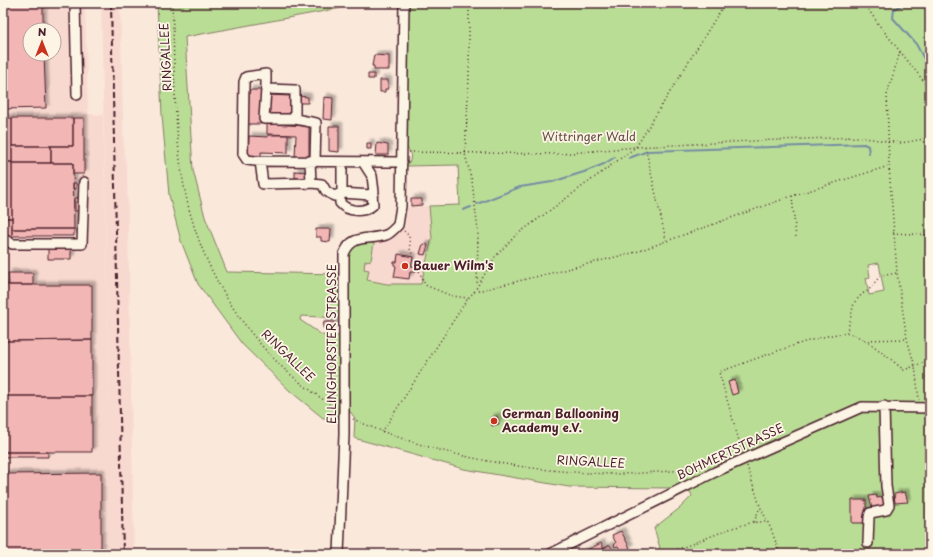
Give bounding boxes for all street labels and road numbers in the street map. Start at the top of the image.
street label: RINGALLEE [154,22,176,92]
street label: ELLINGHORSTER STRASSE [322,264,340,424]
street label: RINGALLEE [258,325,320,386]
street label: BOHMERTSTRASSE [673,418,786,484]
street label: RINGALLEE [556,450,626,472]

